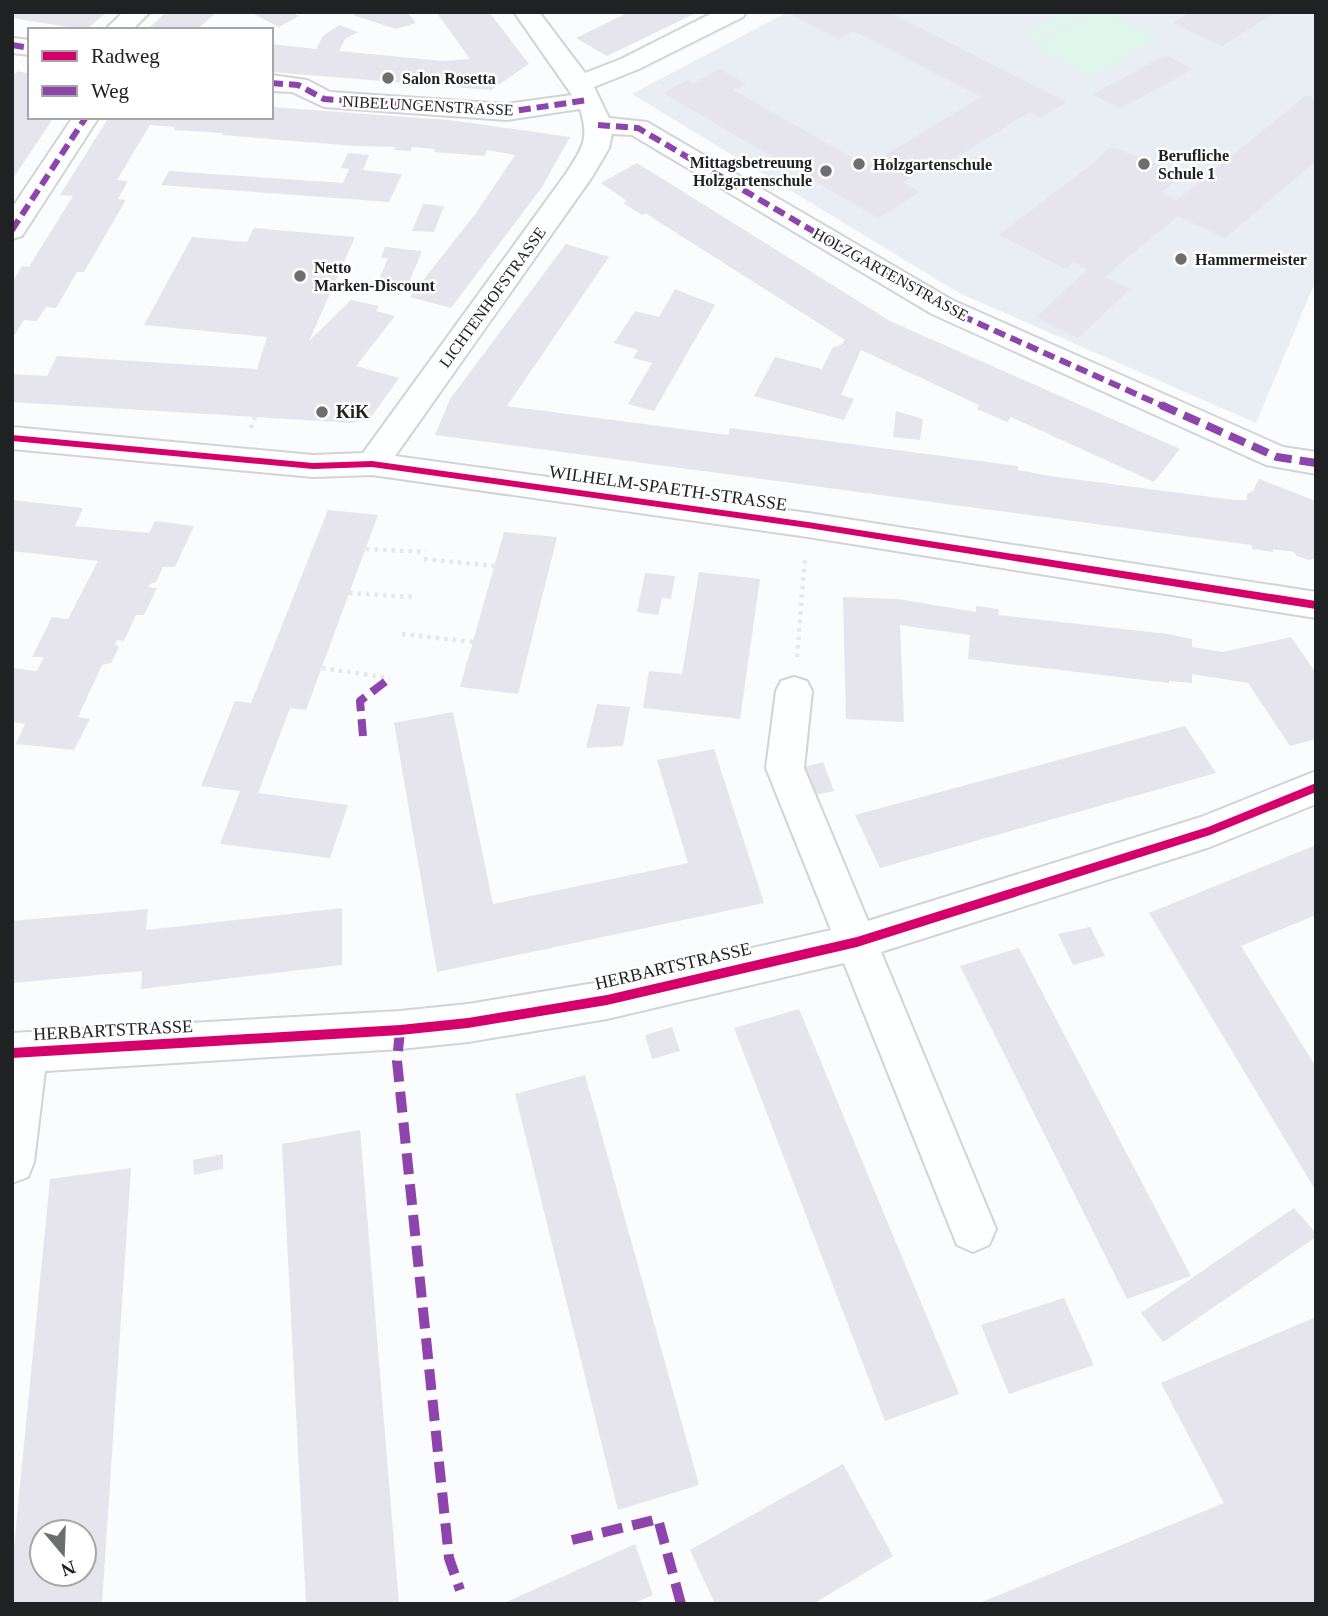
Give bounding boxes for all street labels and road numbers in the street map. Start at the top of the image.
street label: NIBELUNGENSTRASSE [342,93,514,118]
street label: LICHTENHOFSTRASSE [436,224,549,371]
street label: HOLZGARTENSTRASSE [810,225,971,324]
street label: WILHELM-SPAETH-STRASSE [548,461,788,515]
street label: HERBARTSTRASSE [593,938,753,994]
street label: HERBARTSTRASSE [33,1016,193,1044]

